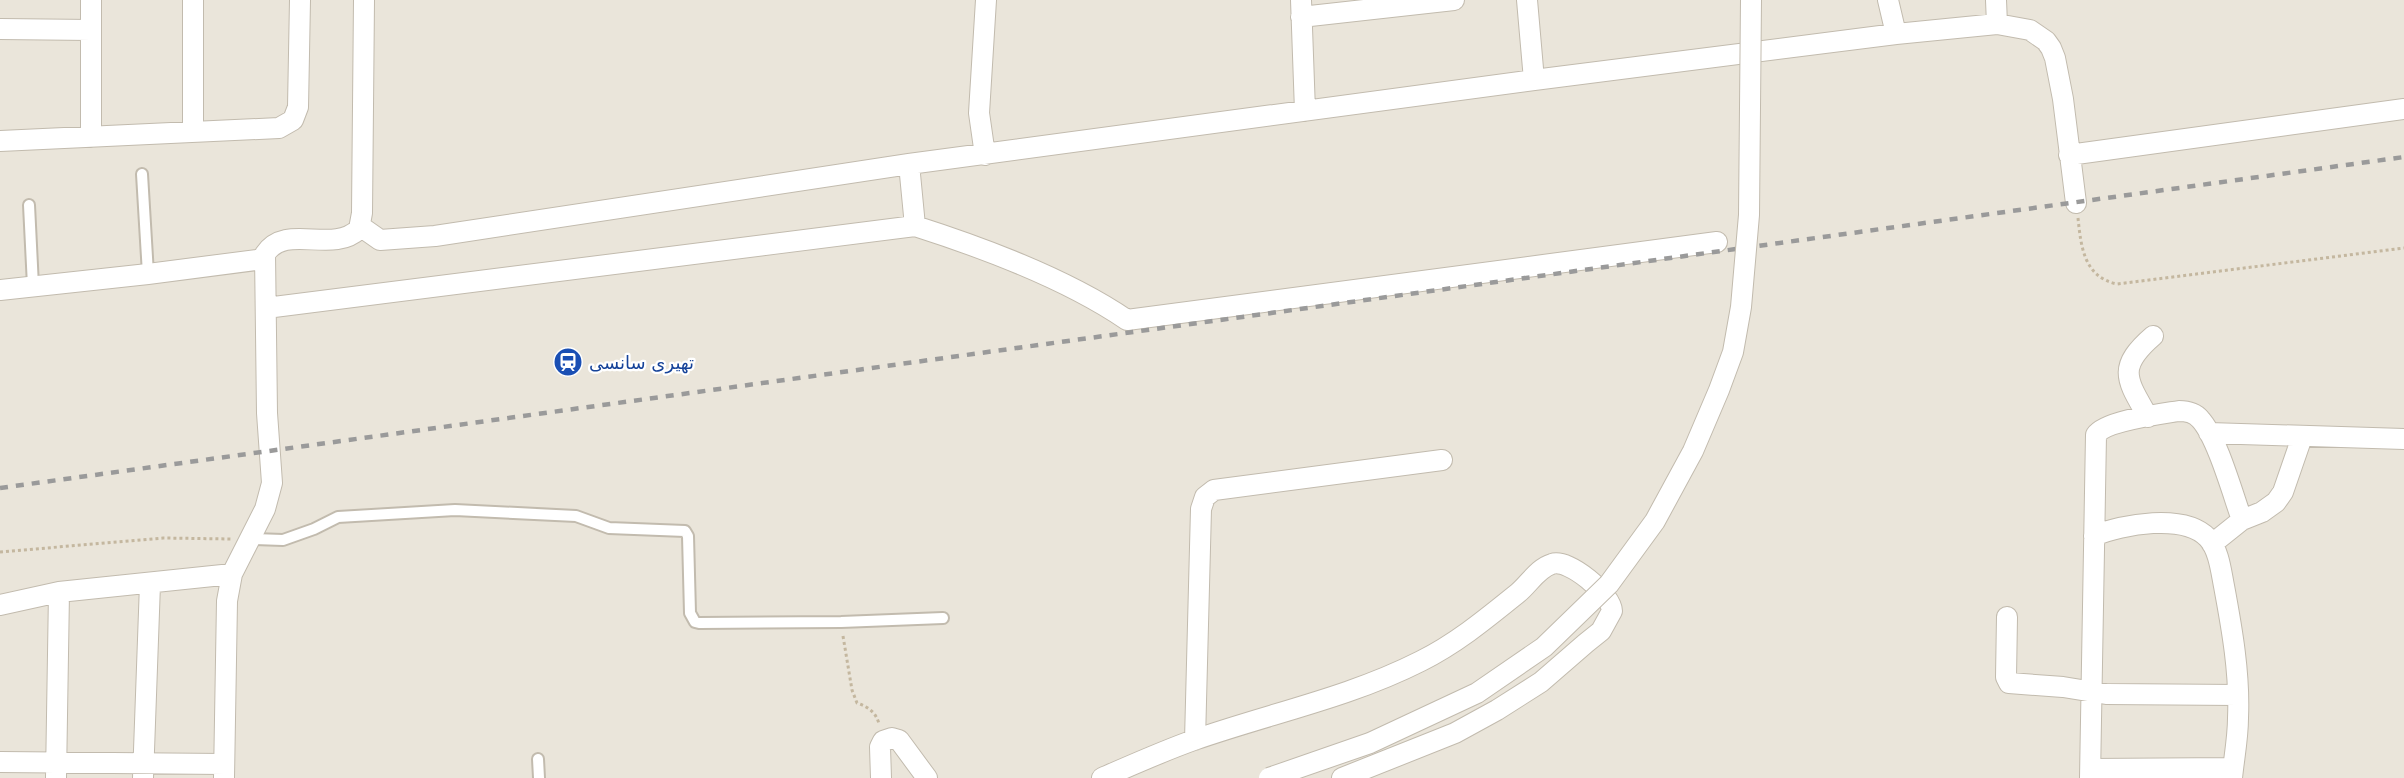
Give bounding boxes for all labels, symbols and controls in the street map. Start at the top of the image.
station icon: تھیری سانسی [552,346,584,378]
place label: تھیری سانسی [589,352,694,374]

